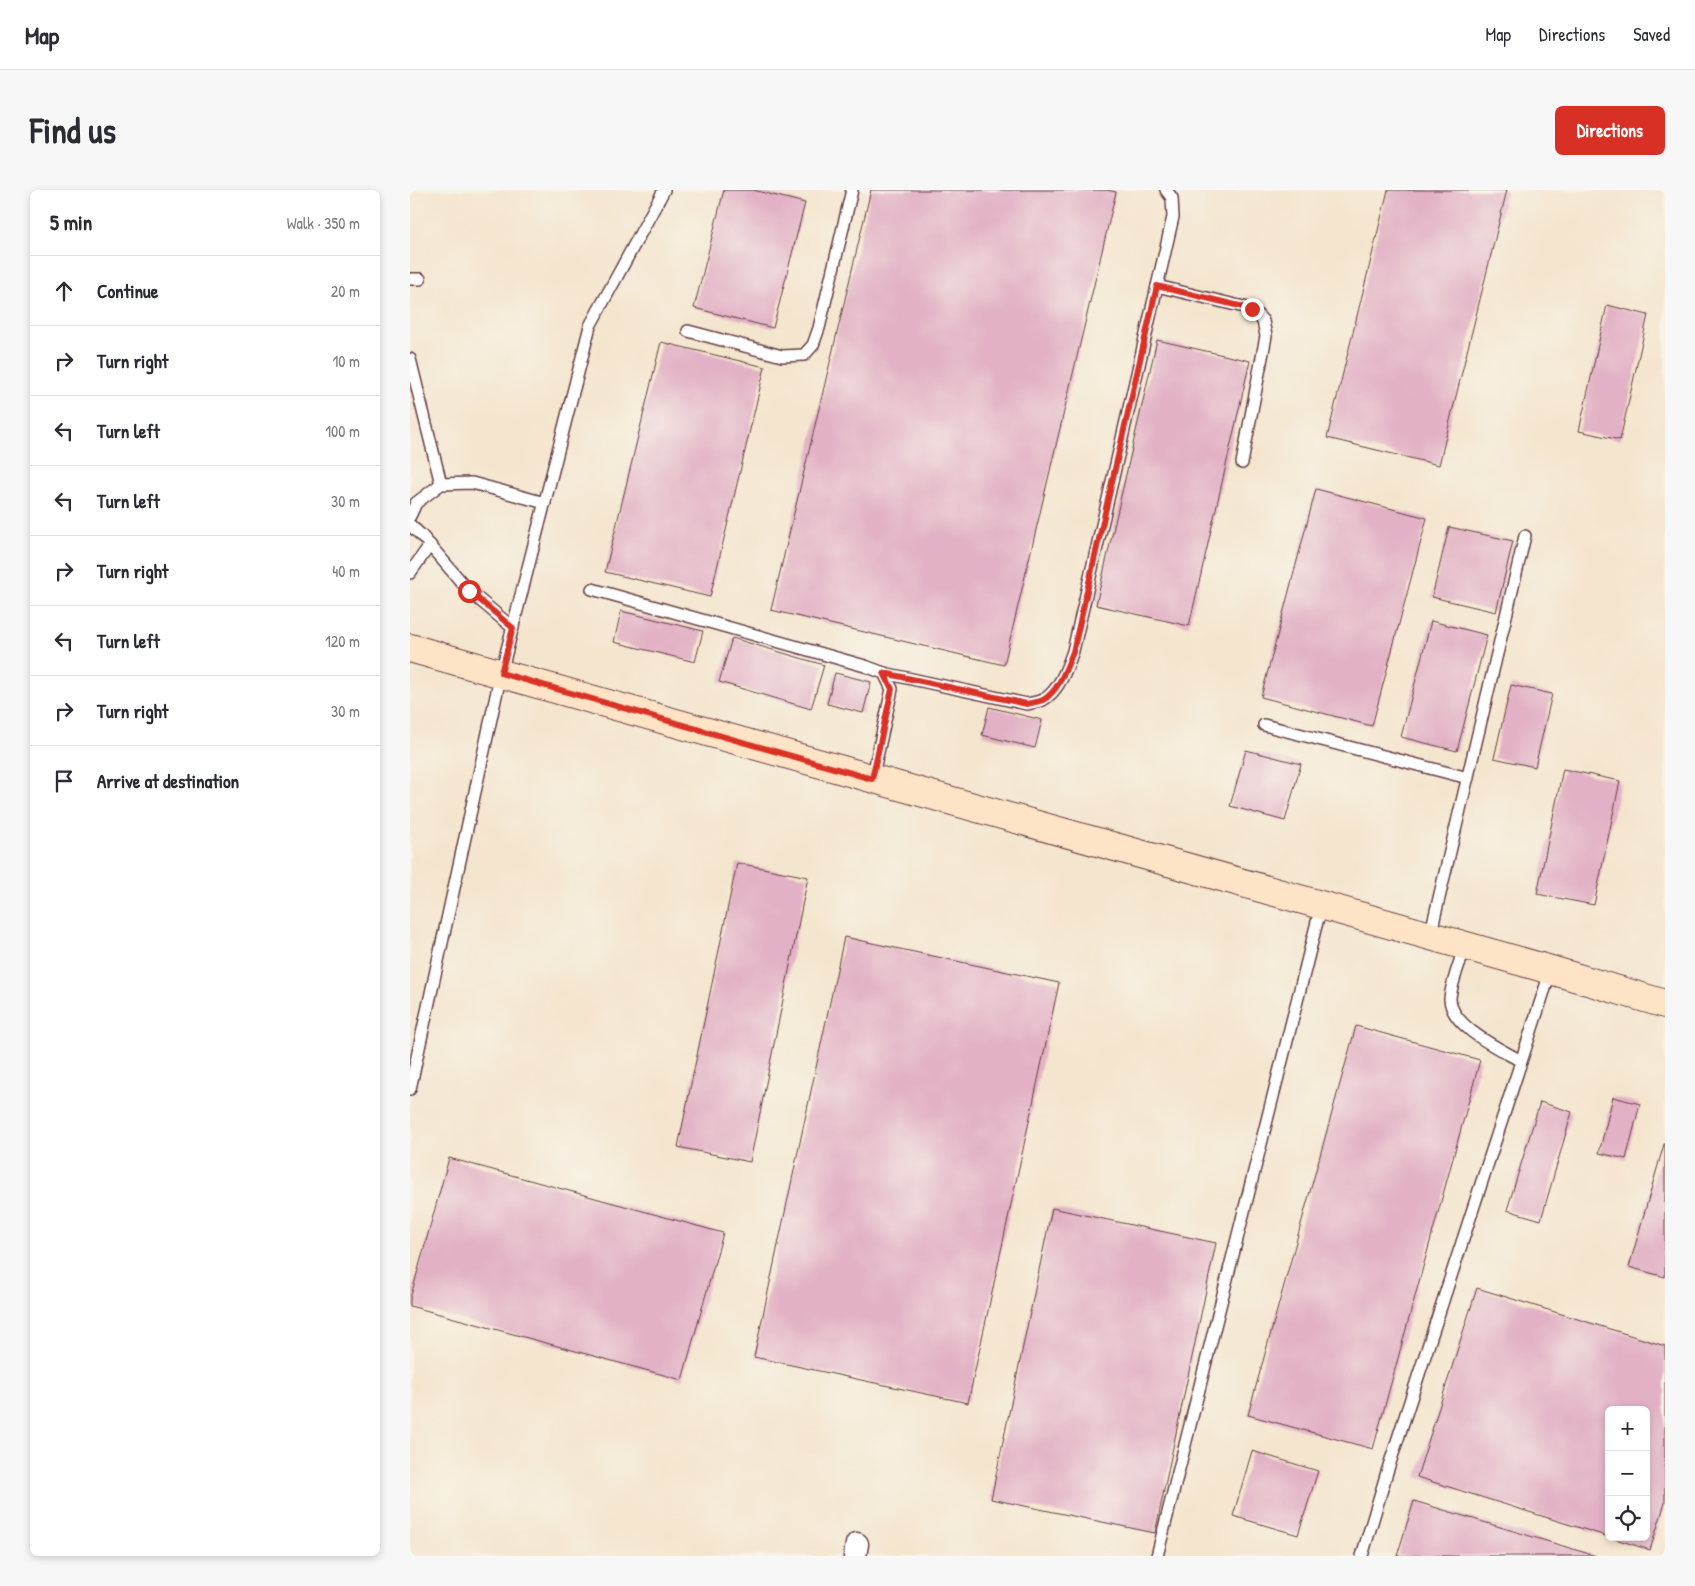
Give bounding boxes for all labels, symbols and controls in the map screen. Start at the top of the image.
text: Map [25,19,59,51]
text: Map [1486,22,1511,47]
text: Directions [1539,22,1605,47]
text: Saved [1633,22,1670,47]
button: Directions [1555,106,1665,155]
text: Find us [30,107,116,154]
text: 5 min [50,208,92,237]
text: Walk · 350 m [287,212,360,234]
icon: ahead [50,277,78,305]
text: Continue [97,278,158,304]
text: 20 m [331,280,360,302]
route end [1241,298,1264,321]
icon: right [50,347,78,375]
text: Turn right [97,348,168,374]
text: 10 m [332,350,360,372]
icon: left [50,417,78,445]
text: Turn left [97,418,160,444]
text: 100 m [325,420,360,442]
icon: left [50,487,78,515]
text: Turn left [97,488,160,514]
text: 30 m [331,490,360,512]
icon: right [50,557,78,585]
text: Turn right [97,558,168,584]
text: 40 m [332,560,360,582]
route start [458,580,481,603]
icon: left [50,627,78,655]
text: Turn left [97,628,160,654]
text: 120 m [325,630,360,652]
icon: right [50,697,78,725]
text: Turn right [97,698,168,724]
text: 30 m [331,700,360,722]
icon: arrive [50,767,78,795]
text: Arrive at destination [97,768,239,794]
map controls [1605,1406,1650,1541]
button: + [1605,1406,1650,1451]
button: − [1605,1451,1650,1496]
button: locate [1605,1496,1650,1541]

